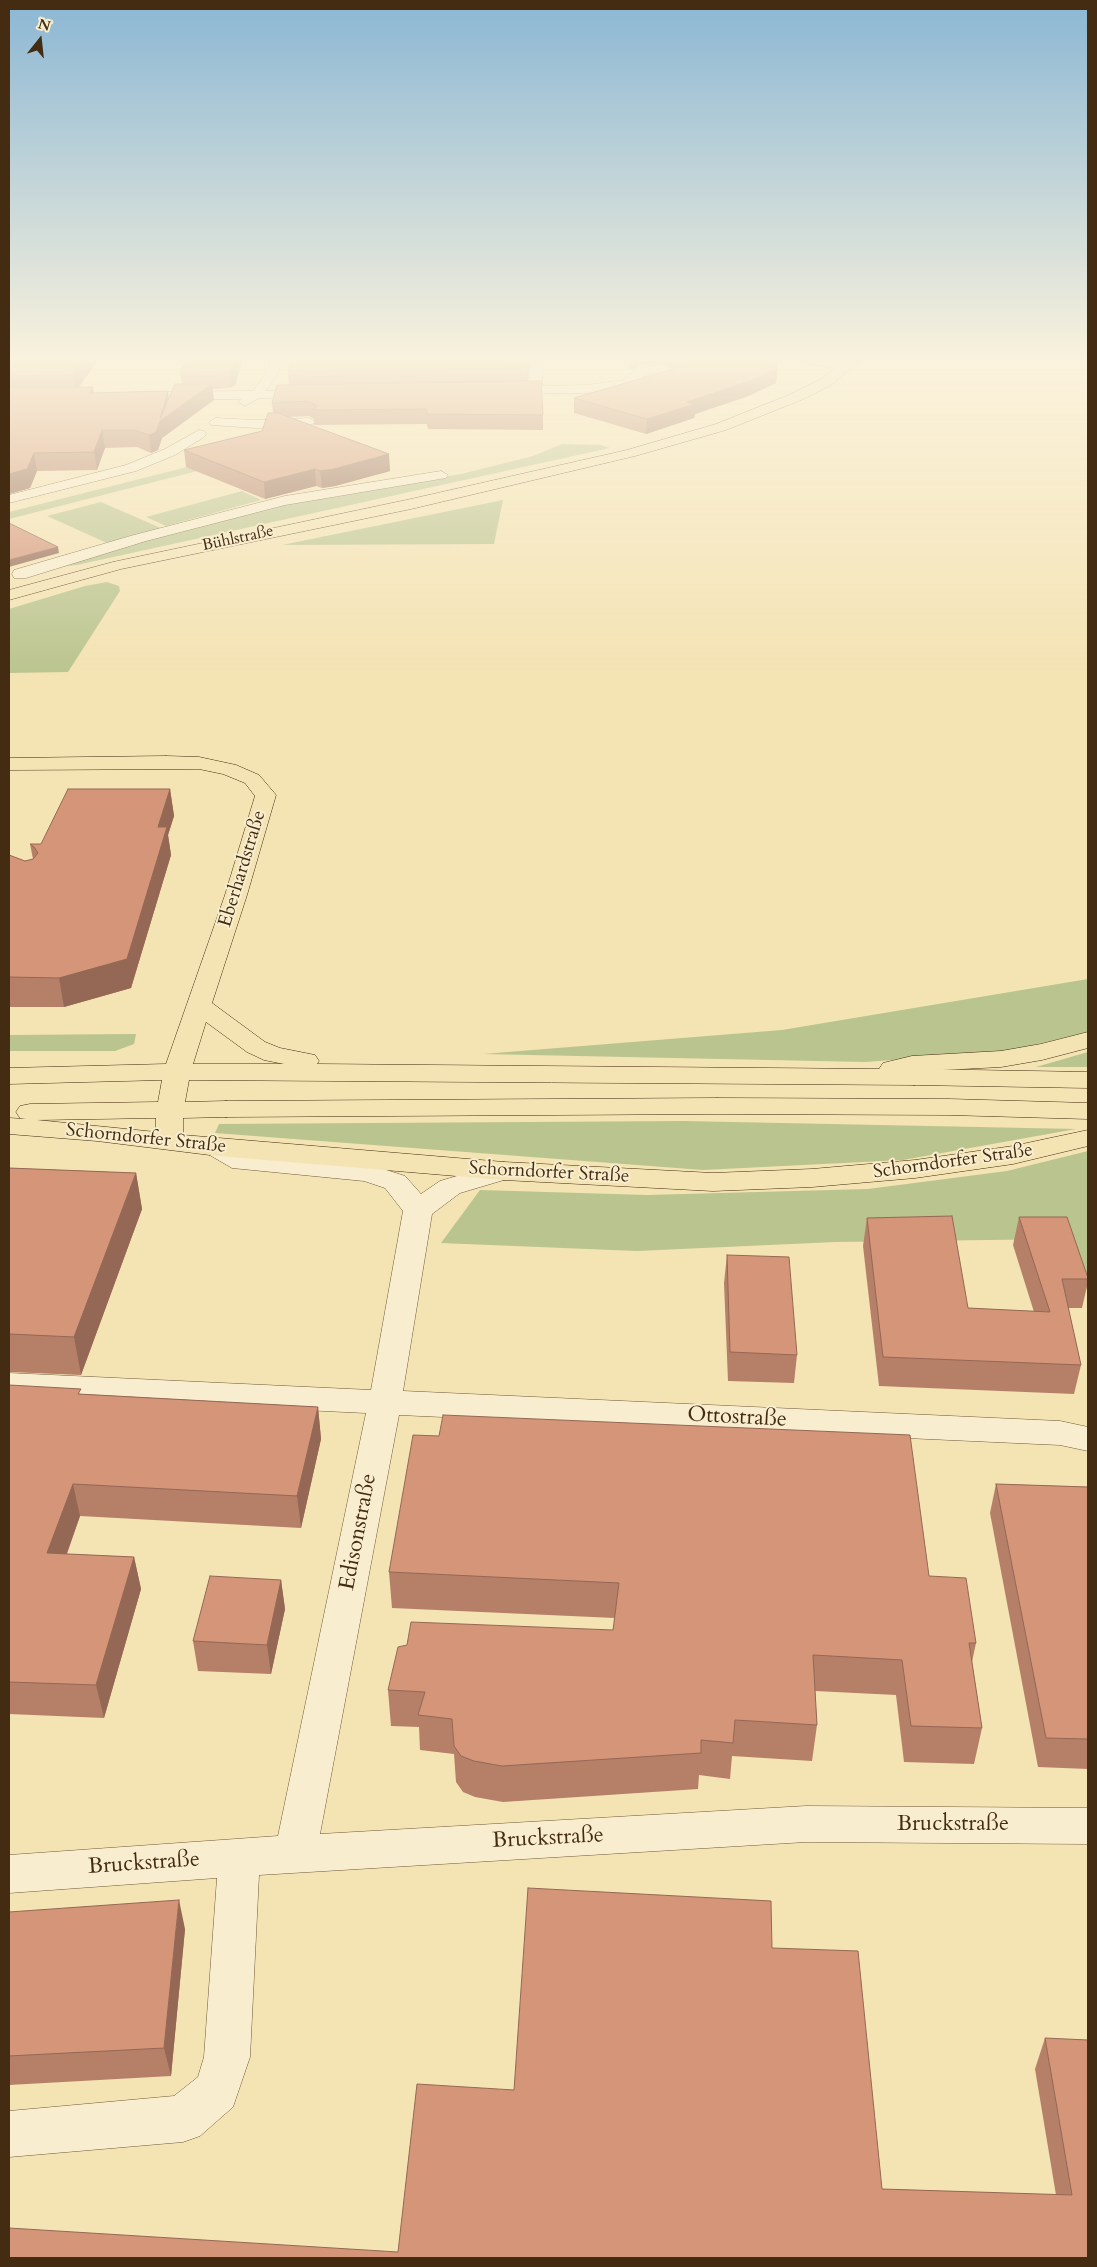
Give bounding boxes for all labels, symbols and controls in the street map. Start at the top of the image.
text: N [36,14,53,36]
north arrow [15,15,65,65]
street label: Bühlstraße [201,522,275,556]
street label: Eberhardstraße [214,808,272,930]
street label: Schorndorfer Straße [65,1119,227,1159]
street label: Schorndorfer Straße [872,1140,1034,1184]
street label: Schorndorfer Straße [468,1157,630,1189]
street label: Ottostraße [687,1402,787,1434]
street label: Edisonstraße [335,1471,383,1593]
street label: Bruckstraße [897,1812,1009,1838]
street label: Bruckstraße [491,1823,605,1855]
street label: Bruckstraße [87,1847,201,1881]

